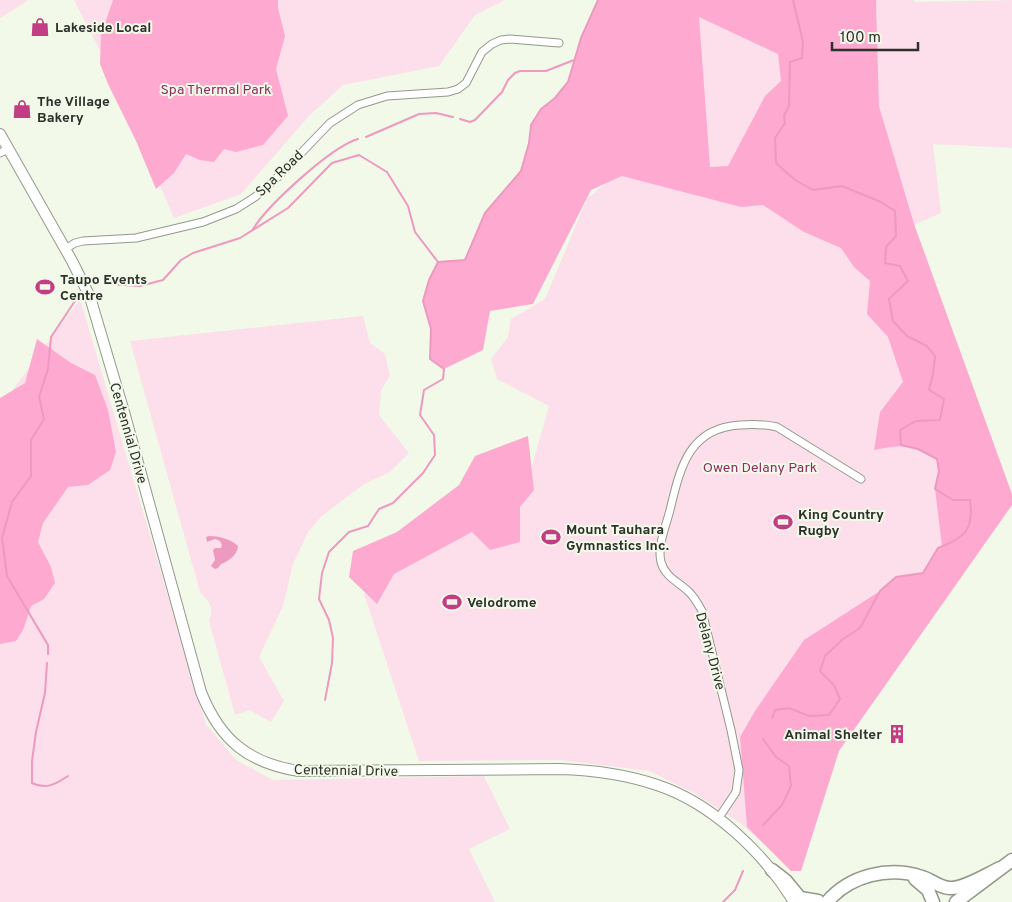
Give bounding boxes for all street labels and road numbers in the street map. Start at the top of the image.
street label: Spa Road [253,147,307,201]
street label: Centennial Drive [105,381,150,486]
street label: Delany Drive [691,611,728,692]
street label: Centennial Drive [294,762,398,781]

